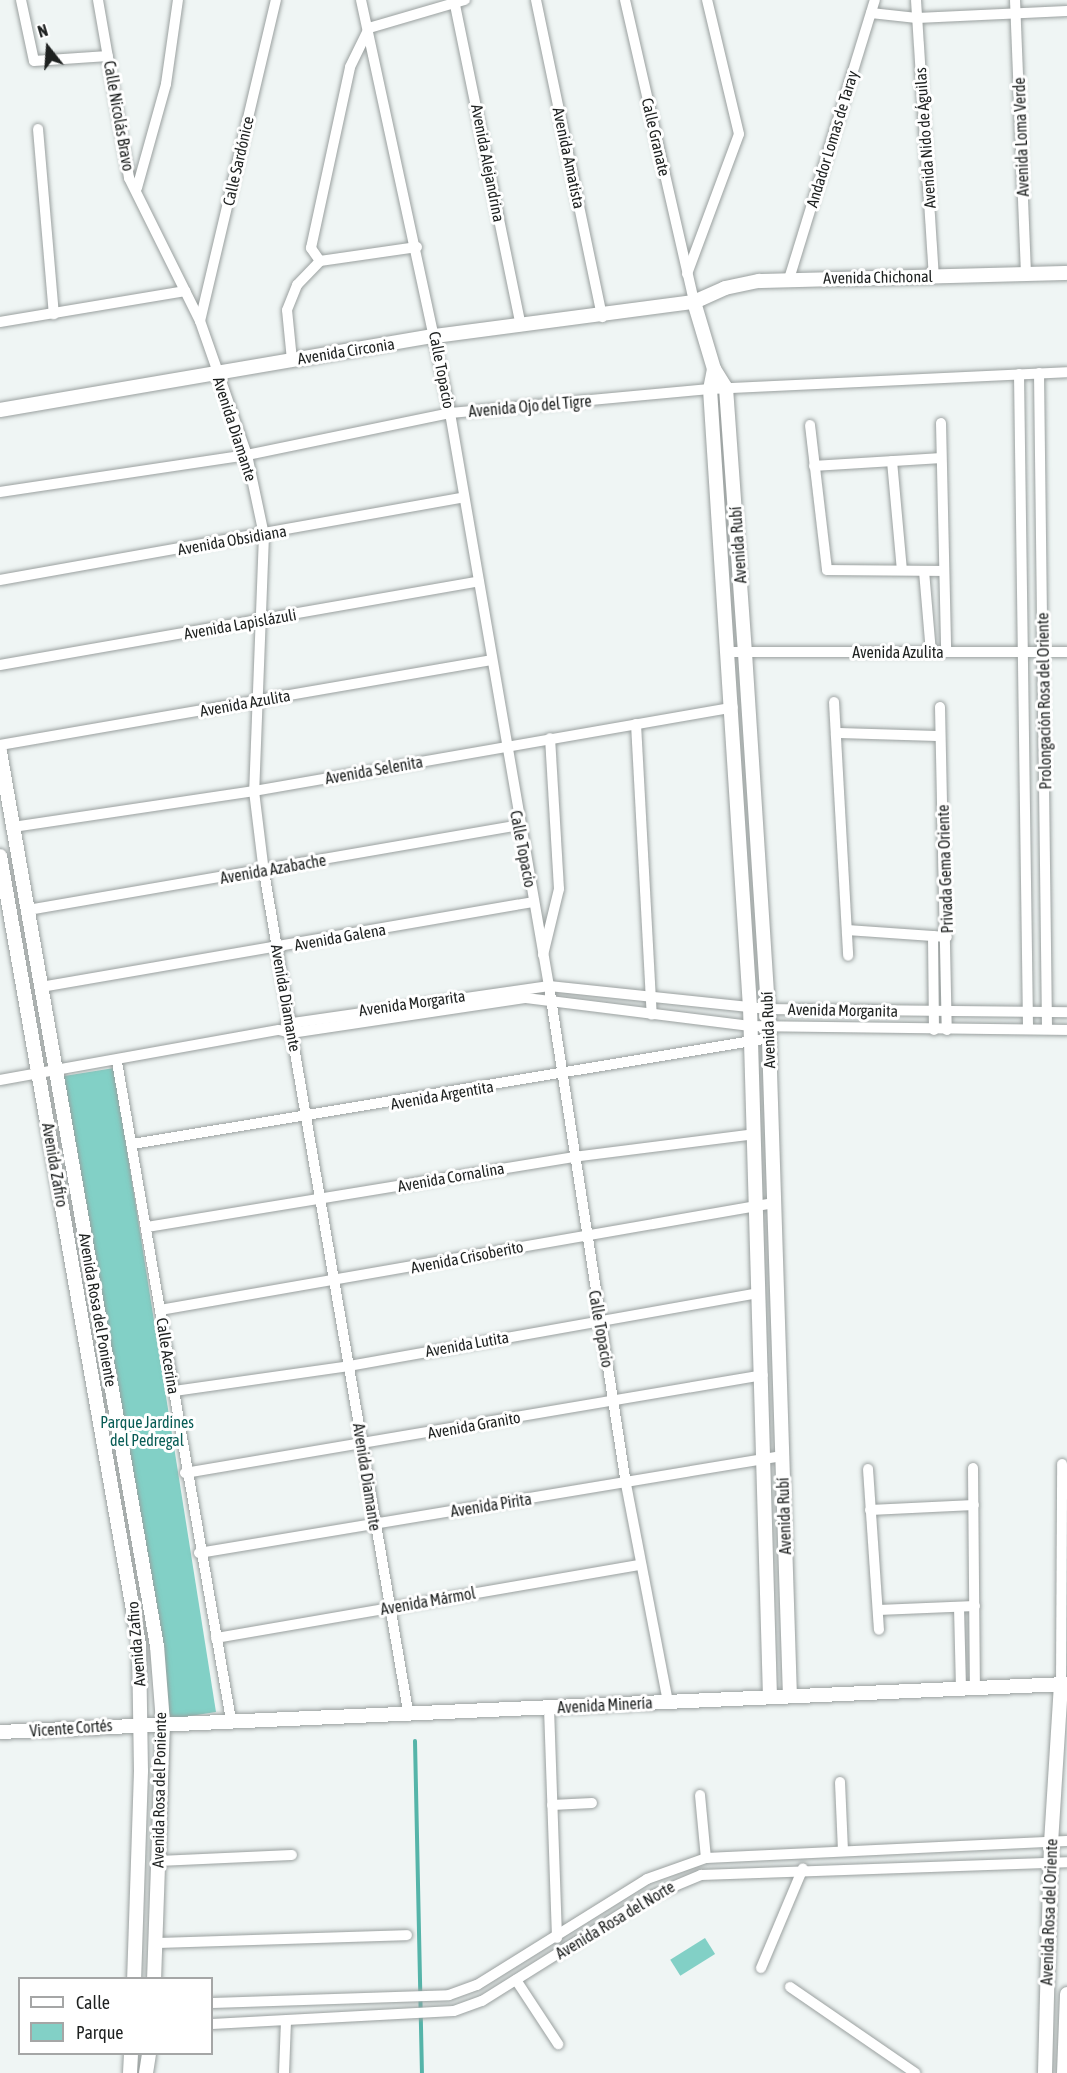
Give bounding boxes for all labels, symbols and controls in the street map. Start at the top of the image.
north arrow [18,18,78,78]
text: N [36,21,50,41]
street label: Calle Nicolás Bravo [100,59,138,173]
street label: Avenida Nido de Águilas [911,67,939,209]
street label: Andador Lomas de Taray [802,68,862,210]
street label: Avenida Loma Verde [1009,77,1033,197]
street label: Calle Granate [638,96,674,178]
street label: Avenida Alejandrina [467,103,509,223]
street label: Avenida Amatista [549,106,589,210]
street label: Calle Sardónice [218,114,258,208]
street label: Avenida Chichonal [823,266,933,288]
street label: Calle Topacio [425,330,459,410]
street label: Avenida Circonia [296,334,396,368]
street label: Avenida Diamante [209,374,261,484]
street label: Avenida Ojo del Tigre [468,391,592,421]
street label: Avenida Rubí [726,506,750,584]
street label: Avenida Obsidiana [176,521,288,559]
street label: Avenida Lapislázuli [182,605,298,643]
street label: Prolongación Rosa del Oriente [1033,612,1055,790]
street label: Avenida Azulita [852,642,944,662]
street label: Avenida Azulita [198,686,292,720]
street label: Avenida Selenita [324,752,424,788]
street label: Privada Gema Oriente [933,804,957,934]
street label: Calle Topacio [506,809,540,889]
street label: Avenida Azabache [219,850,327,888]
street label: Avenida Galena [293,920,387,954]
street label: Avenida Diamante [267,943,305,1053]
street label: Avenida Morgarita [358,986,466,1020]
street label: Avenida Rubí [757,991,779,1069]
street label: Avenida Morganita [788,999,898,1021]
street label: Avenida Argentita [389,1076,495,1114]
street label: Avenida Zafiro [38,1121,72,1209]
street label: Avenida Cornalina [396,1158,506,1196]
street label: Avenida Rosa del Poniente [75,1232,121,1388]
street label: Avenida Crisoberito [409,1237,525,1277]
street label: Calle Topacio [585,1289,617,1369]
street label: Calle Acerina [152,1316,184,1396]
street label: Avenida Lutita [424,1327,510,1361]
street label: Avenida Granito [426,1407,522,1443]
park label: Parque Jardines del Pedregal [100,1412,194,1450]
street label: Avenida Diamante [349,1422,385,1532]
street label: Avenida Rubí [773,1477,795,1555]
street label: Avenida Pirita [449,1489,533,1521]
street label: Avenida Mármol [379,1583,477,1619]
street label: Avenida Zafiro [123,1601,149,1687]
street label: Avenida Minería [557,1693,653,1717]
street label: Avenida Rosa del Poniente [148,1712,170,1868]
street label: Vicente Cortés [29,1716,113,1740]
street label: Avenida Rosa del Oriente [1037,1838,1061,1986]
street label: Avenida Rosa del Norte [552,1877,678,1963]
legend [18,1977,213,2055]
text: Calle [76,1992,110,2013]
text: Parque [76,2022,124,2043]

